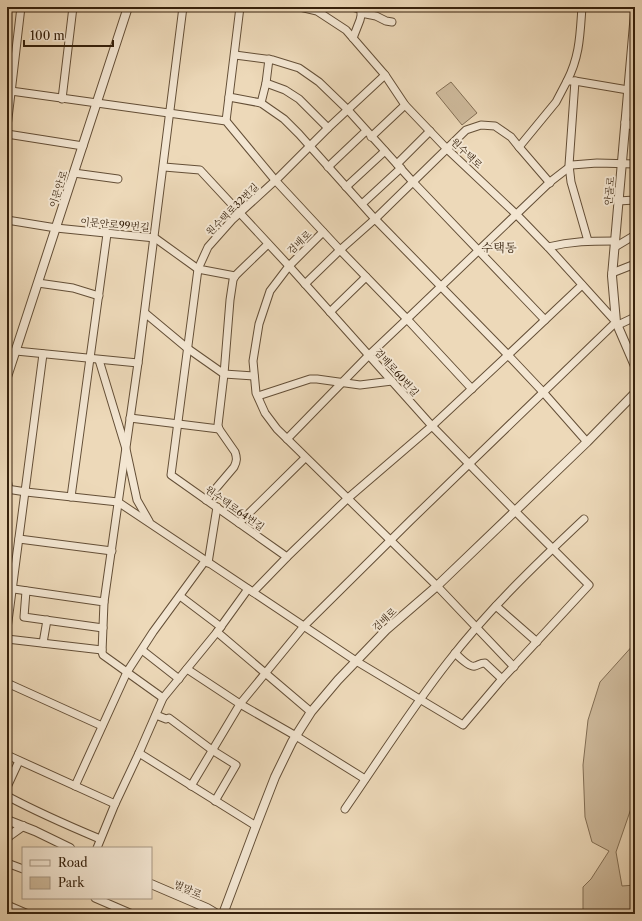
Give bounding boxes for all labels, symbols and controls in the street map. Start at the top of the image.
scale bar [24,22,113,48]
text: 100 m [30,28,65,43]
street label: 원수택로 [448,135,485,172]
street label: 이문안로 [46,168,71,210]
street label: 안골로 [602,176,617,206]
street label: 원수택로32번길 [203,180,261,238]
street label: 이문안로99번길 [80,215,150,234]
street label: 검배로 [284,227,315,257]
district label: 수택동 [482,240,517,255]
street label: 검배로60번길 [372,346,422,399]
street label: 원수택로64번길 [202,483,267,534]
street label: 검배로 [369,604,400,634]
legend [22,847,152,899]
text: Road [58,855,88,870]
text: Park [58,875,85,890]
street label: 벌말로 [172,878,204,901]

